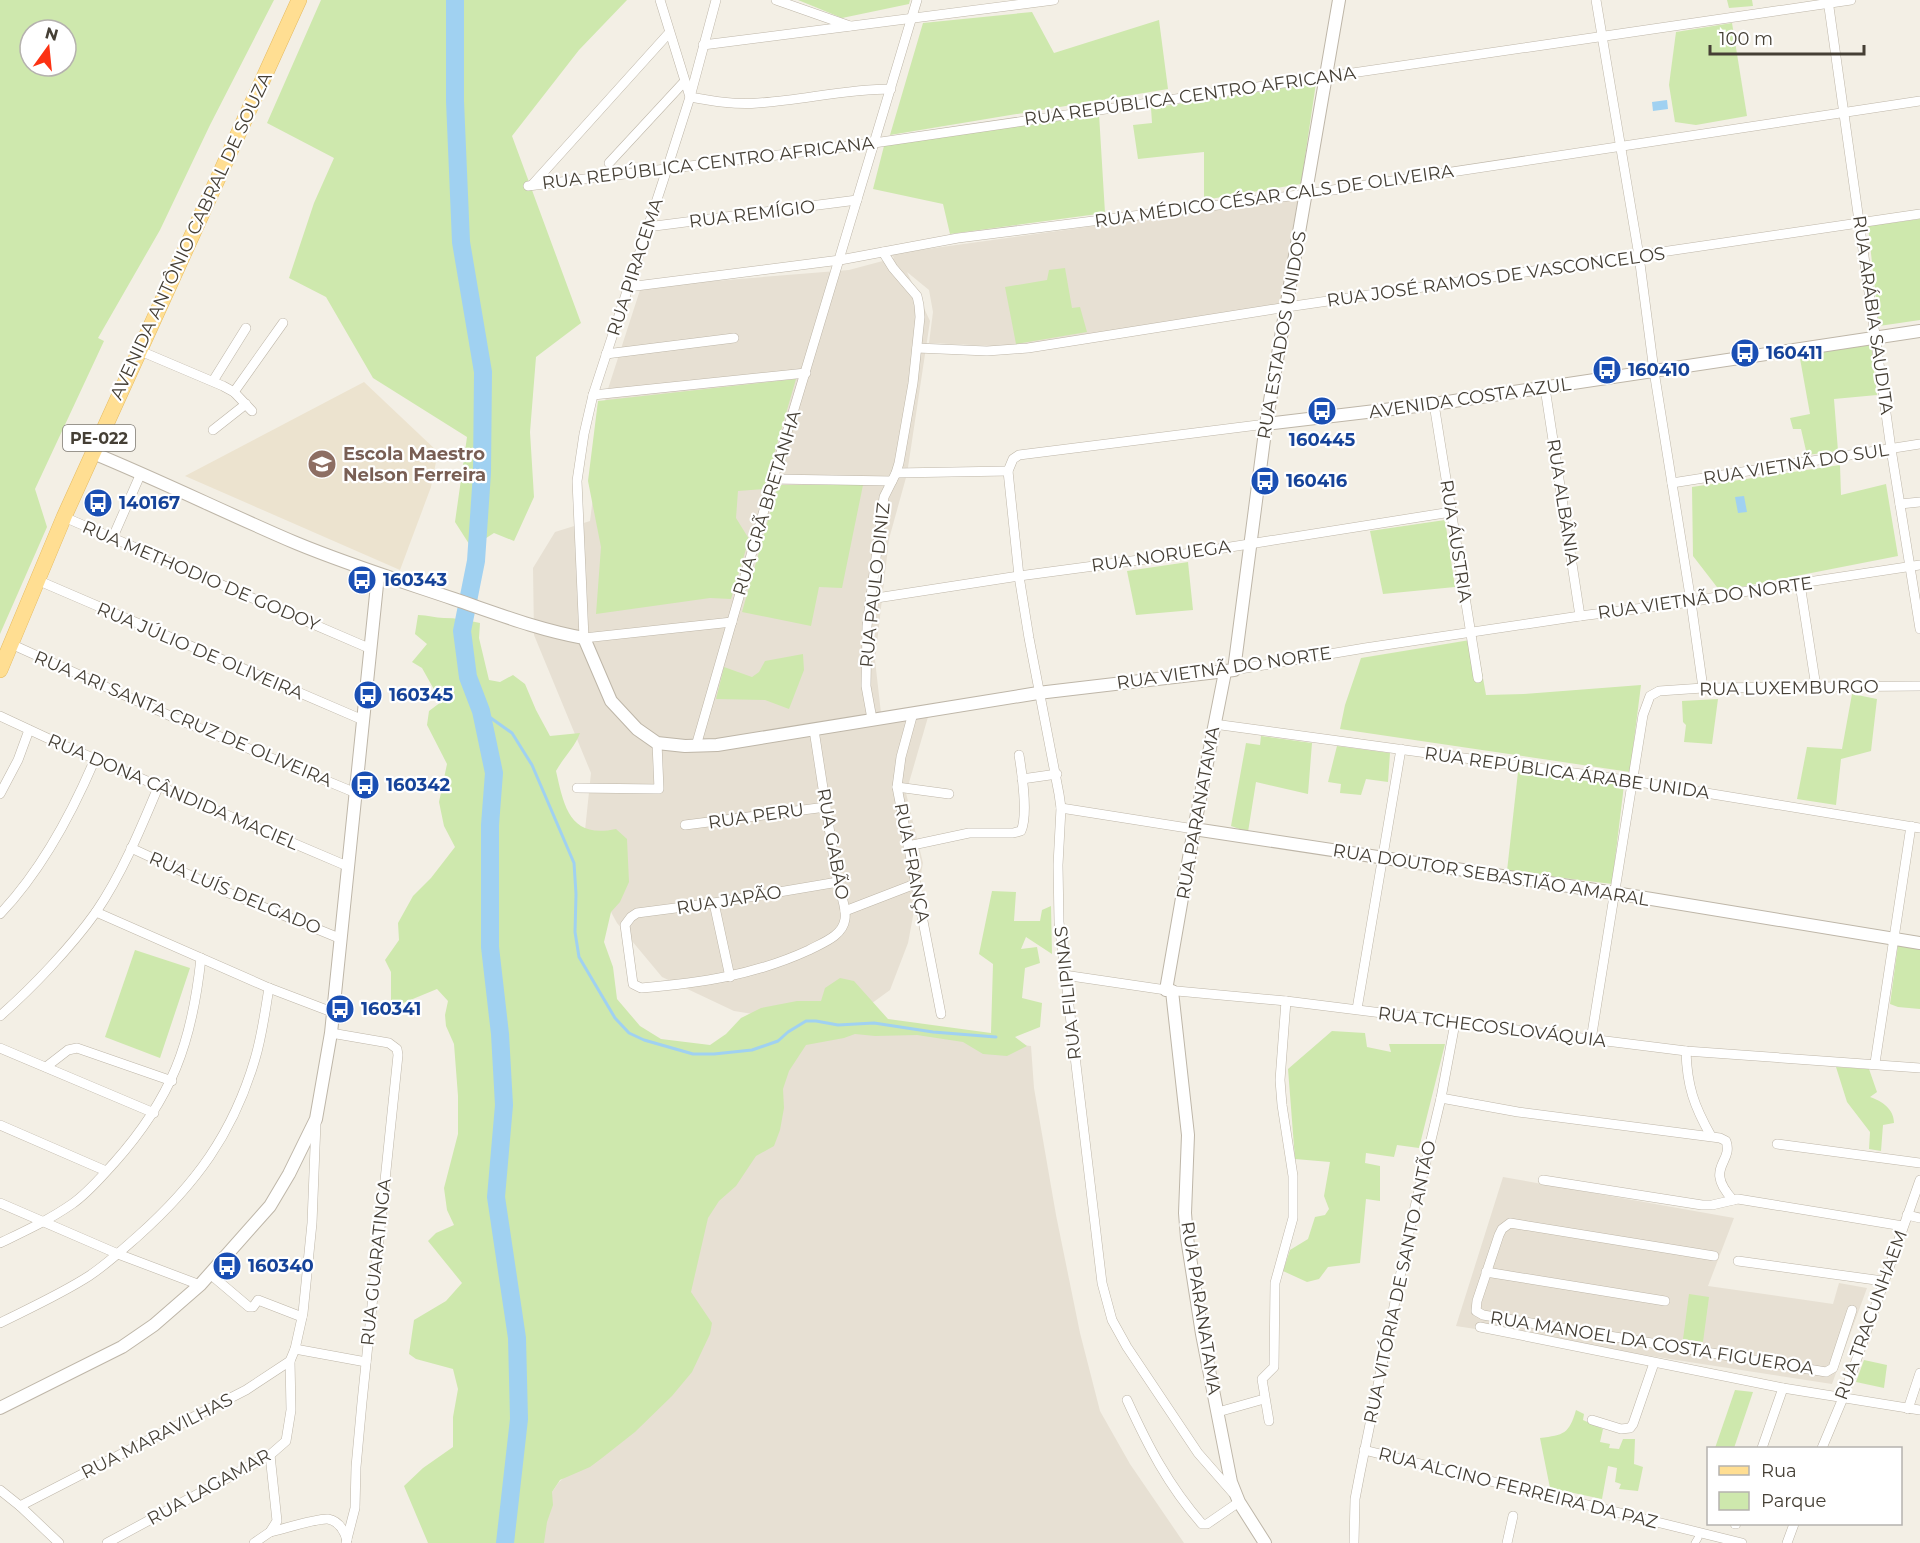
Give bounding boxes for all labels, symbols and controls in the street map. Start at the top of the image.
north arrow [18,18,78,78]
scale bar [1710,18,1864,56]
text: N [43,23,60,45]
text: 100 m [1719,28,1773,50]
street label: RUA REPÚBLICA CENTRO AFRICANA [1023,62,1357,130]
street label: AVENIDA ANTÔNIO CABRAL DE SOUZA [105,69,277,403]
street label: RUA REPÚBLICA CENTRO AFRICANA [541,132,876,194]
street label: RUA MÉDICO CÉSAR CALS DE OLIVEIRA [1093,160,1455,232]
street label: RUA PIRACEMA [602,195,668,339]
street label: RUA REMÍGIO [688,195,816,233]
street label: RUA ARÁBIA SAUDITA [1848,214,1898,416]
street label: RUA ESTADOS UNIDOS [1253,229,1311,441]
street label: RUA JOSÉ RAMOS DE VASCONCELOS [1325,242,1667,312]
bus stop icon: 160411 [1729,337,1761,369]
place label: 160411 [1766,342,1823,364]
bus stop icon: 160410 [1591,354,1623,386]
place label: 160410 [1628,359,1690,381]
street label: AVENIDA COSTA AZUL [1368,373,1573,423]
bus stop icon: 160445 [1306,395,1338,427]
street label: RUA GRÃ BRETANHA [728,408,806,598]
road number: PE-022 [63,425,135,451]
place label: 160445 [1289,429,1355,451]
street label: RUA ALBÂNIA [1542,437,1584,567]
street label: RUA VIETNÃ DO SUL [1702,438,1891,490]
place label: Escola Maestro Nelson Ferreira [343,443,486,486]
school or university icon: Escola Maestro Nelson Ferreira [306,448,338,480]
bus stop icon: 160416 [1249,465,1281,497]
place label: 160416 [1286,470,1348,492]
street label: RUA ÁUSTRIA [1435,478,1477,604]
bus stop icon: 140167 [82,487,114,519]
place label: 140167 [119,492,180,514]
street label: RUA PAULO DINIZ [855,501,895,669]
street label: RUA METHODIO DE GODOY [79,516,323,636]
street label: RUA NORUEGA [1090,535,1232,577]
bus stop icon: 160343 [346,564,378,596]
place label: 160343 [383,569,448,591]
street label: RUA VIETNÃ DO NORTE [1596,572,1814,624]
street label: RUA JÚLIO DE OLIVEIRA [94,598,307,705]
street label: RUA VIETNÃ DO NORTE [1115,642,1333,694]
street label: RUA ARI SANTA CRUZ DE OLIVEIRA [31,646,335,792]
street label: RUA LUXEMBURGO [1699,675,1879,701]
bus stop icon: 160345 [352,679,384,711]
place label: 160345 [389,684,454,706]
street label: RUA PARANATAMA [1172,725,1224,901]
street label: RUA DONA CÂNDIDA MACIEL [44,729,302,855]
street label: RUA REPÚBLICA ÁRABE UNIDA [1423,742,1711,804]
bus stop icon: 160342 [349,769,381,801]
place label: 160342 [386,774,451,796]
street label: RUA GABÃO [812,787,854,901]
street label: RUA PERU [707,798,805,834]
street label: RUA FRANÇA [890,801,934,925]
street label: RUA DOUTOR SEBASTIÃO AMARAL [1331,839,1651,911]
street label: RUA LUÍS DELGADO [146,847,324,939]
street label: RUA JAPÃO [675,881,783,919]
street label: RUA FILIPINAS [1050,925,1086,1061]
bus stop icon: 160341 [324,993,356,1025]
place label: 160341 [361,998,421,1020]
street label: RUA TCHECOSLOVÁQUIA [1377,1002,1608,1052]
street label: RUA VITÓRIA DE SANTO ANTÃO [1359,1138,1441,1426]
street label: RUA GUARATINGA [356,1177,396,1347]
street label: RUA PARANATAMA [1176,1220,1226,1396]
street label: RUA TRACUNHAEM [1830,1227,1912,1403]
bus stop icon: 160340 [211,1250,243,1282]
place label: 160340 [248,1255,314,1277]
street label: RUA MANOEL DA COSTA FIGUEROA [1489,1307,1816,1379]
street label: RUA MARAVILHAS [78,1388,236,1484]
street label: RUA ALCINO FERREIRA DA PAZ [1376,1443,1660,1533]
street label: RUA LAGAMAR [143,1444,275,1530]
legend [1707,1447,1902,1525]
text: Rua [1761,1460,1797,1482]
text: Parque [1761,1490,1827,1512]

